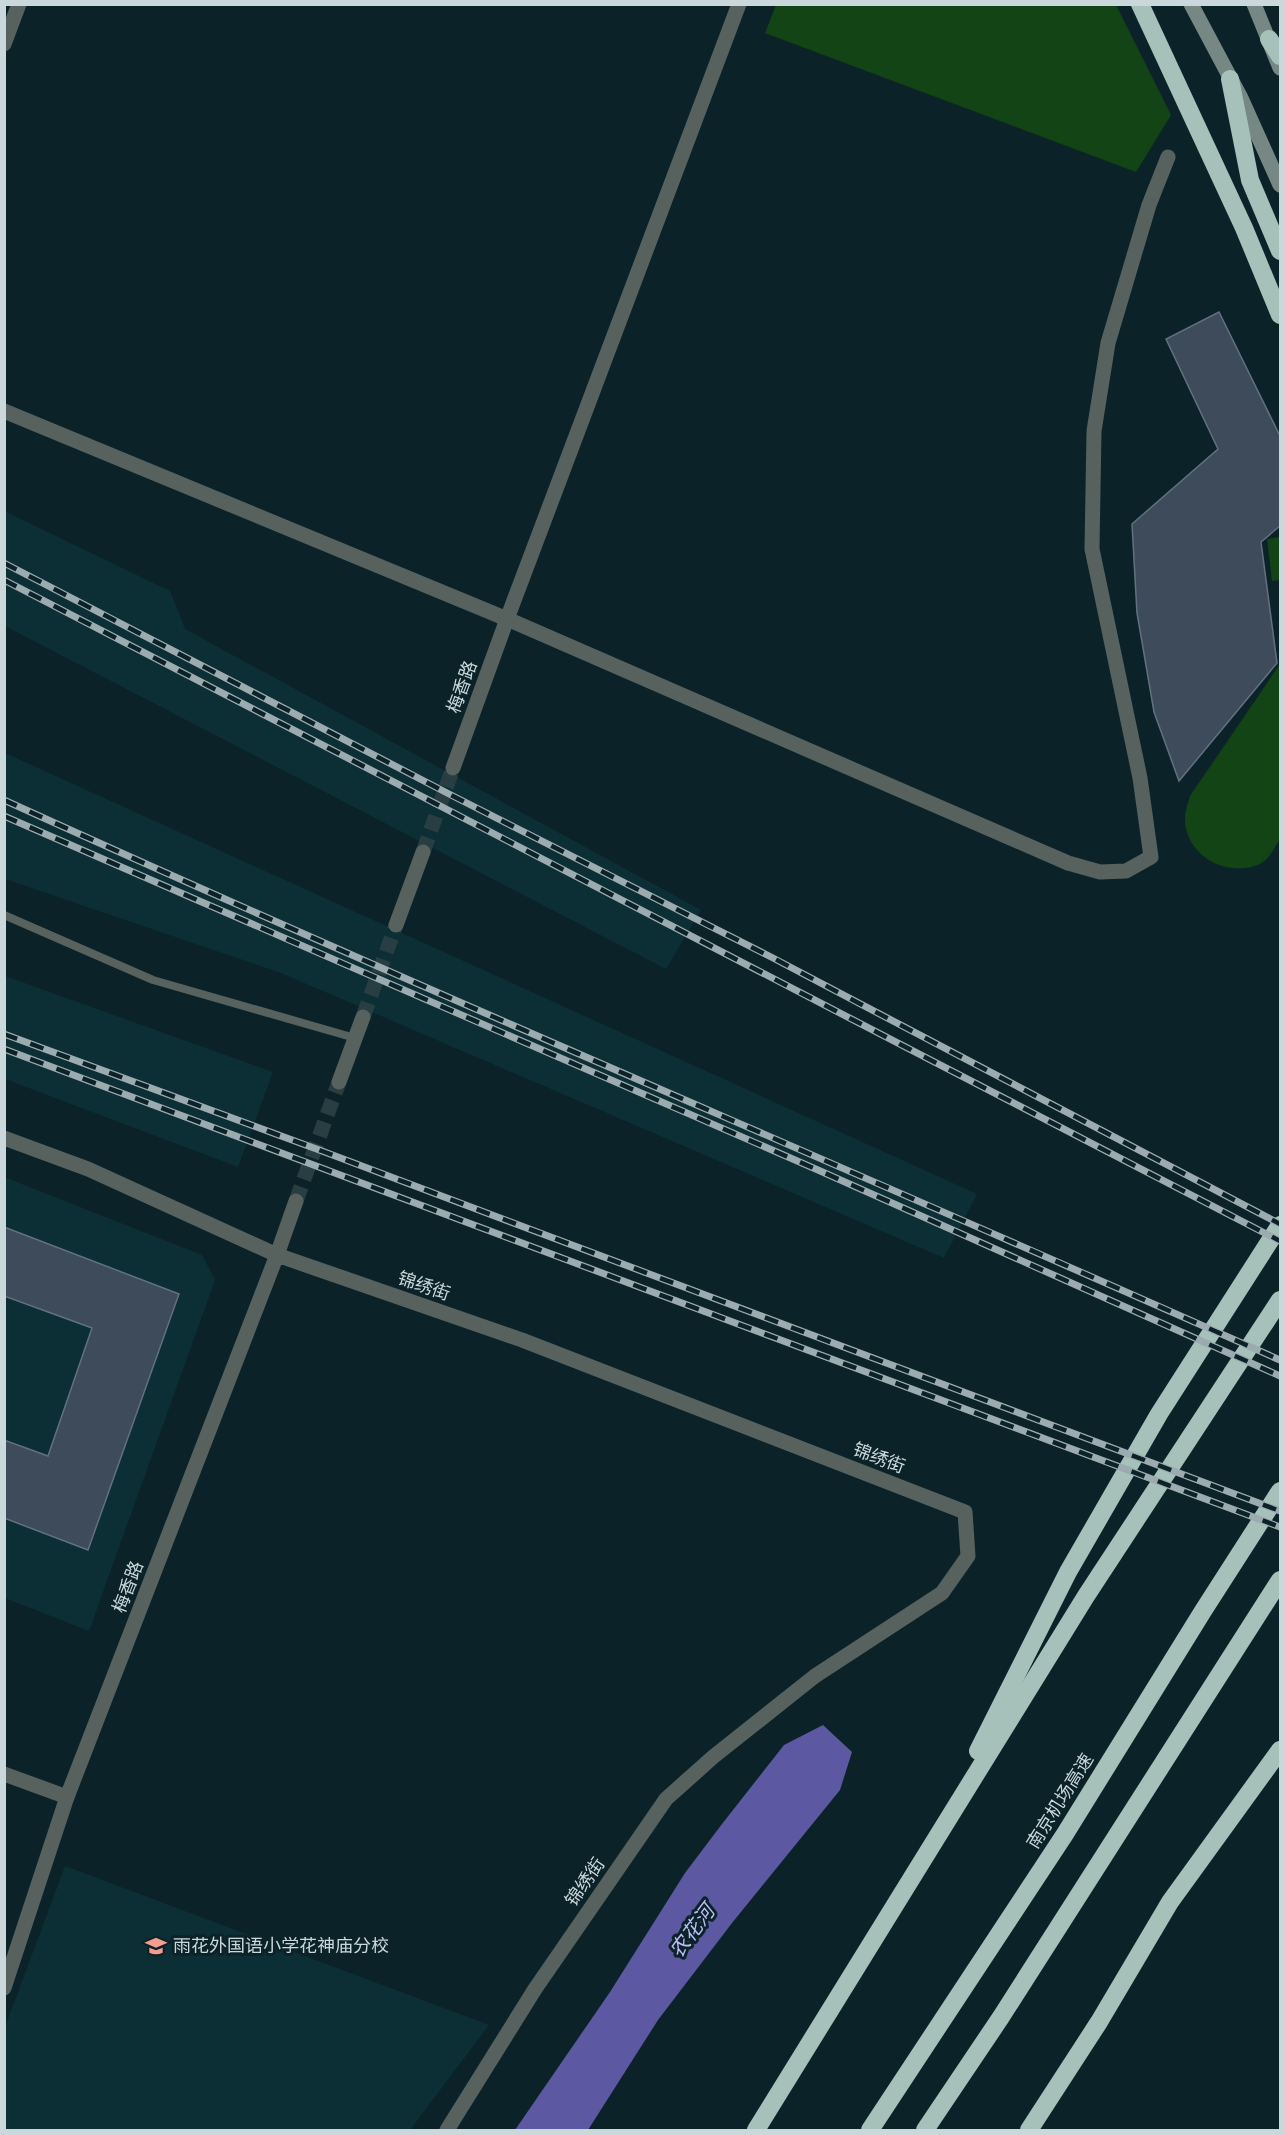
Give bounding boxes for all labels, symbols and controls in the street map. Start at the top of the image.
street label: 梅香路 [442,658,482,716]
street label: 锦绣街 [395,1267,453,1305]
street label: 锦绣街 [850,1438,908,1478]
street label: 梅香路 [108,1558,148,1616]
street label: 南京机场高速 [1022,1749,1098,1853]
street label: 锦绣街 [561,1854,609,1910]
water label: 农花河 [664,1897,722,1962]
school or university icon: 雨花外国语小学花神庙分校 [144,1934,168,1958]
place label: 雨花外国语小学花神庙分校 [173,1935,389,1957]

